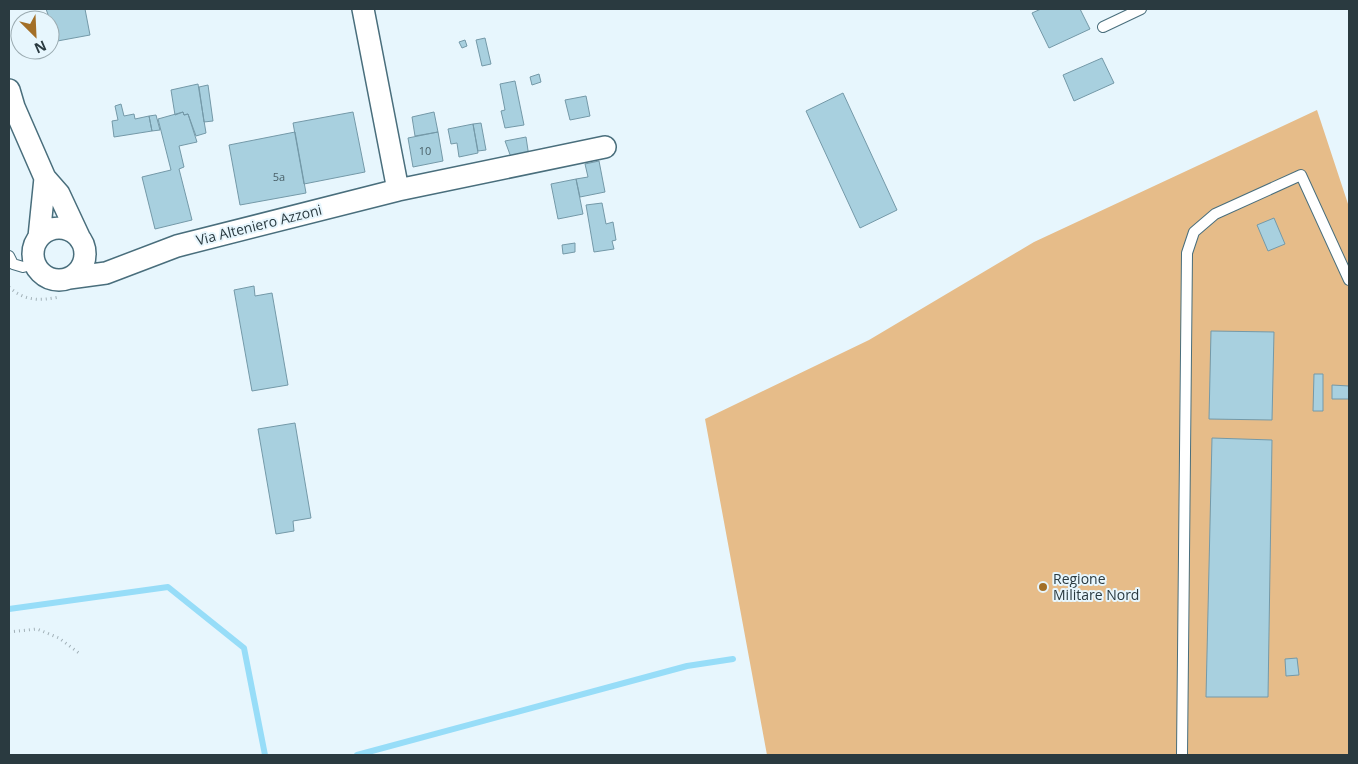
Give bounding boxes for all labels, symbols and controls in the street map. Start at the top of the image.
north arrow [10,10,60,60]
text: N [31,36,50,58]
house number: 10 [419,143,431,158]
house number: 5a [273,169,285,184]
street label: Via Alteniero Azzoni [194,200,324,249]
place label: Regione Militare Nord [1053,569,1139,604]
marker: Regione Militare Nord [1037,581,1049,593]

